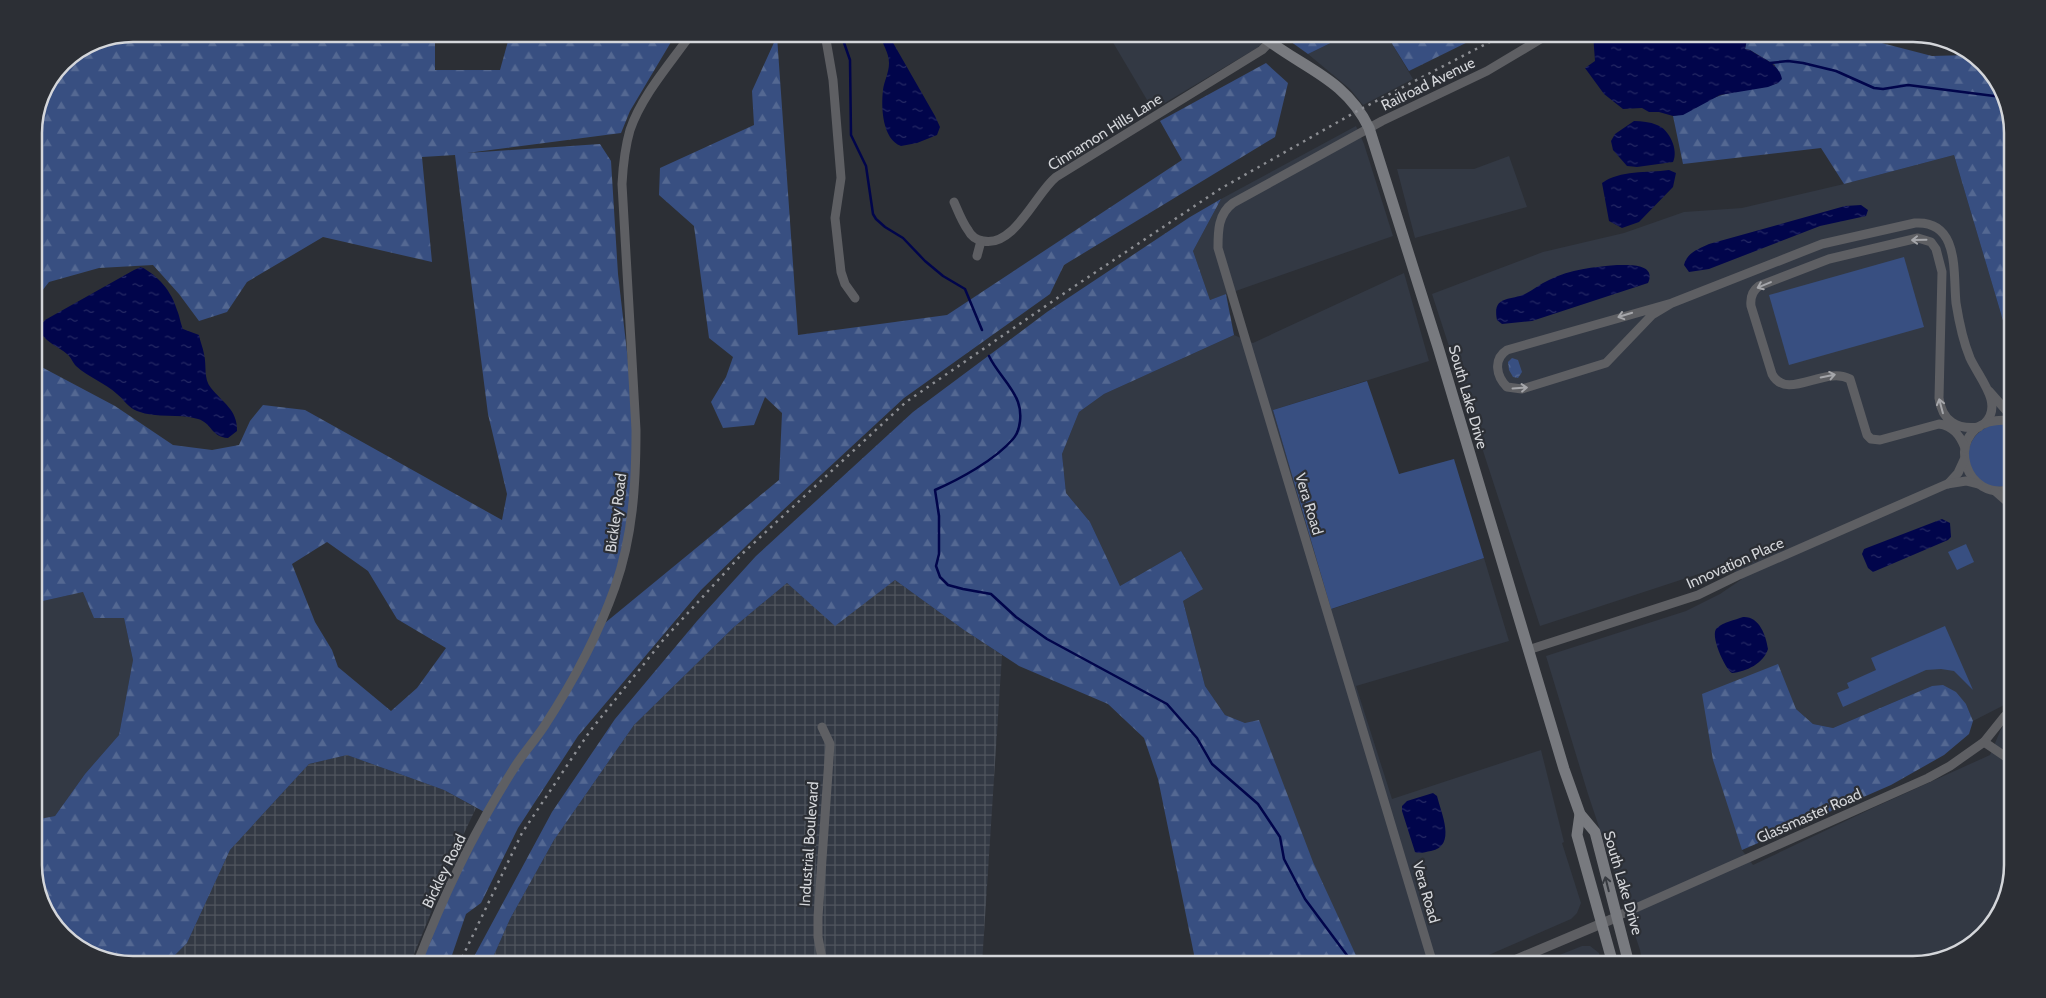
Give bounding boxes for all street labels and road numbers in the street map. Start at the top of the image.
street label: Railroad Avenue [1378,53,1478,114]
street label: Cinnamon Hills Lane [1045,89,1166,174]
street label: South Lake Drive [1445,343,1492,451]
street label: Vera Road [1291,471,1327,537]
street label: Bickley Road [602,472,630,554]
street label: Innovation Place [1683,533,1787,593]
street label: Industrial Boulevard [796,781,822,907]
street label: Glassmaster Road [1754,785,1864,847]
street label: South Lake Drive [1600,829,1647,937]
street label: Bickley Road [418,831,470,911]
street label: Vera Road [1409,859,1443,925]

